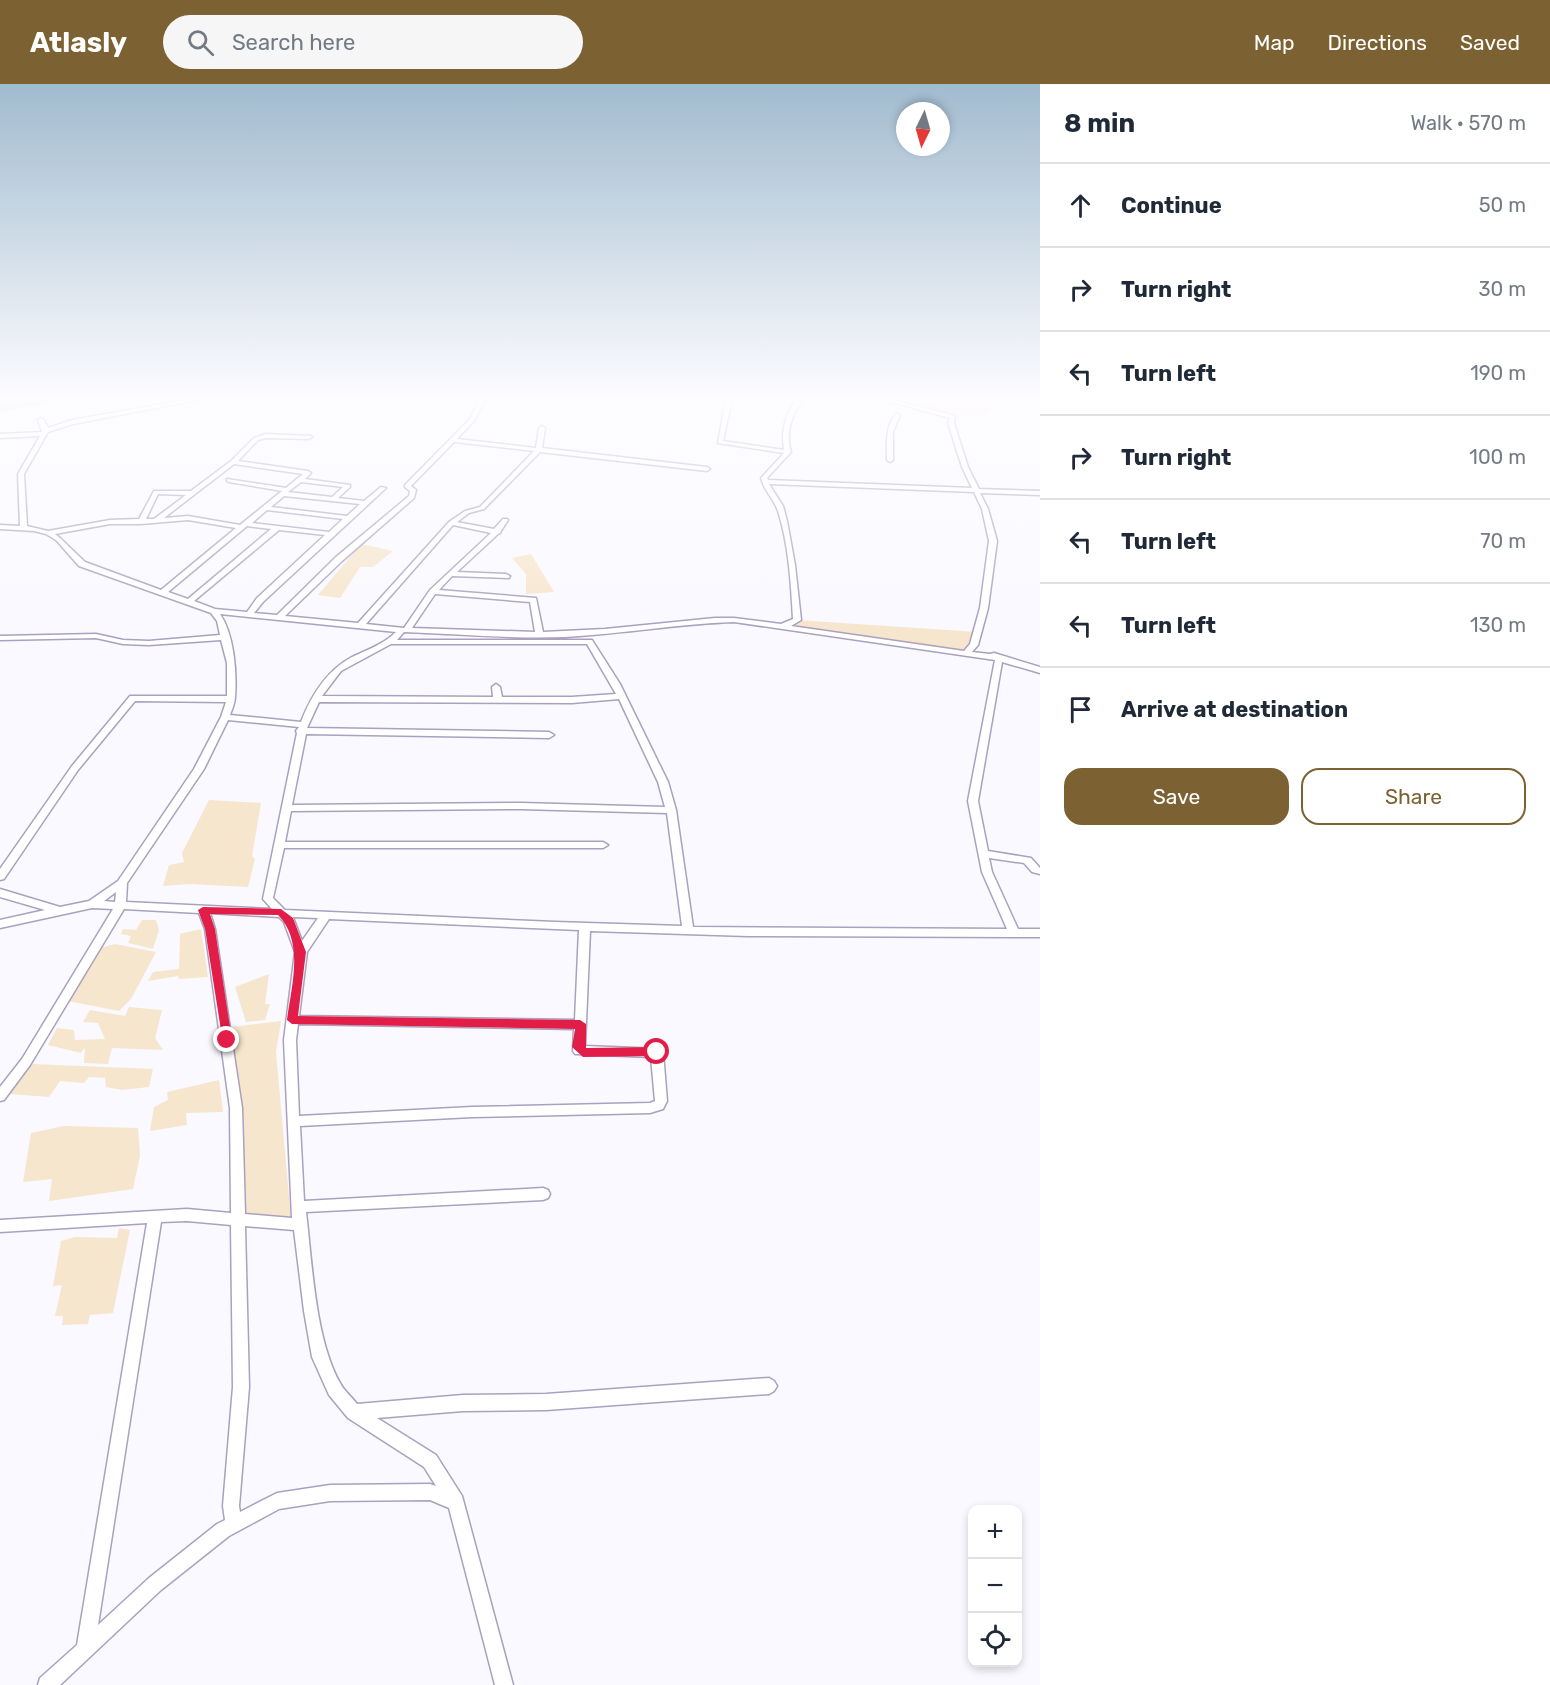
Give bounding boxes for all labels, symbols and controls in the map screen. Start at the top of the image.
search box [163,15,583,69]
text: Atlasly [30,26,127,59]
icon: search [184,26,217,59]
text: Search here [232,29,355,56]
text: Map [1254,30,1295,55]
text: Directions [1328,30,1427,55]
text: Saved [1460,30,1520,55]
north arrow [896,102,950,156]
text: 8 min [1064,108,1135,139]
text: Walk · 570 m [1410,111,1526,135]
icon: ahead [1064,189,1097,222]
text: Continue [1121,192,1222,219]
text: 50 m [1479,193,1526,217]
icon: right [1064,273,1097,306]
text: Turn right [1121,276,1231,303]
text: 30 m [1479,277,1526,301]
icon: left [1064,357,1097,390]
text: Turn left [1121,360,1216,387]
text: 190 m [1470,361,1526,385]
icon: right [1064,441,1097,474]
text: Turn right [1121,444,1231,471]
text: 100 m [1469,445,1526,469]
icon: left [1064,525,1097,558]
text: Turn left [1121,528,1216,555]
text: 70 m [1480,529,1526,553]
icon: left [1064,609,1097,642]
text: Turn left [1121,612,1216,639]
text: 130 m [1470,613,1526,637]
icon: arrive [1064,693,1097,726]
text: Arrive at destination [1121,696,1348,723]
button: Save [1064,768,1289,825]
button: Share [1301,768,1526,825]
route end [213,1026,239,1052]
route start [643,1038,669,1064]
map controls [968,1505,1022,1667]
button: + [968,1505,1022,1559]
button: − [968,1559,1022,1613]
button: locate [968,1613,1022,1667]

